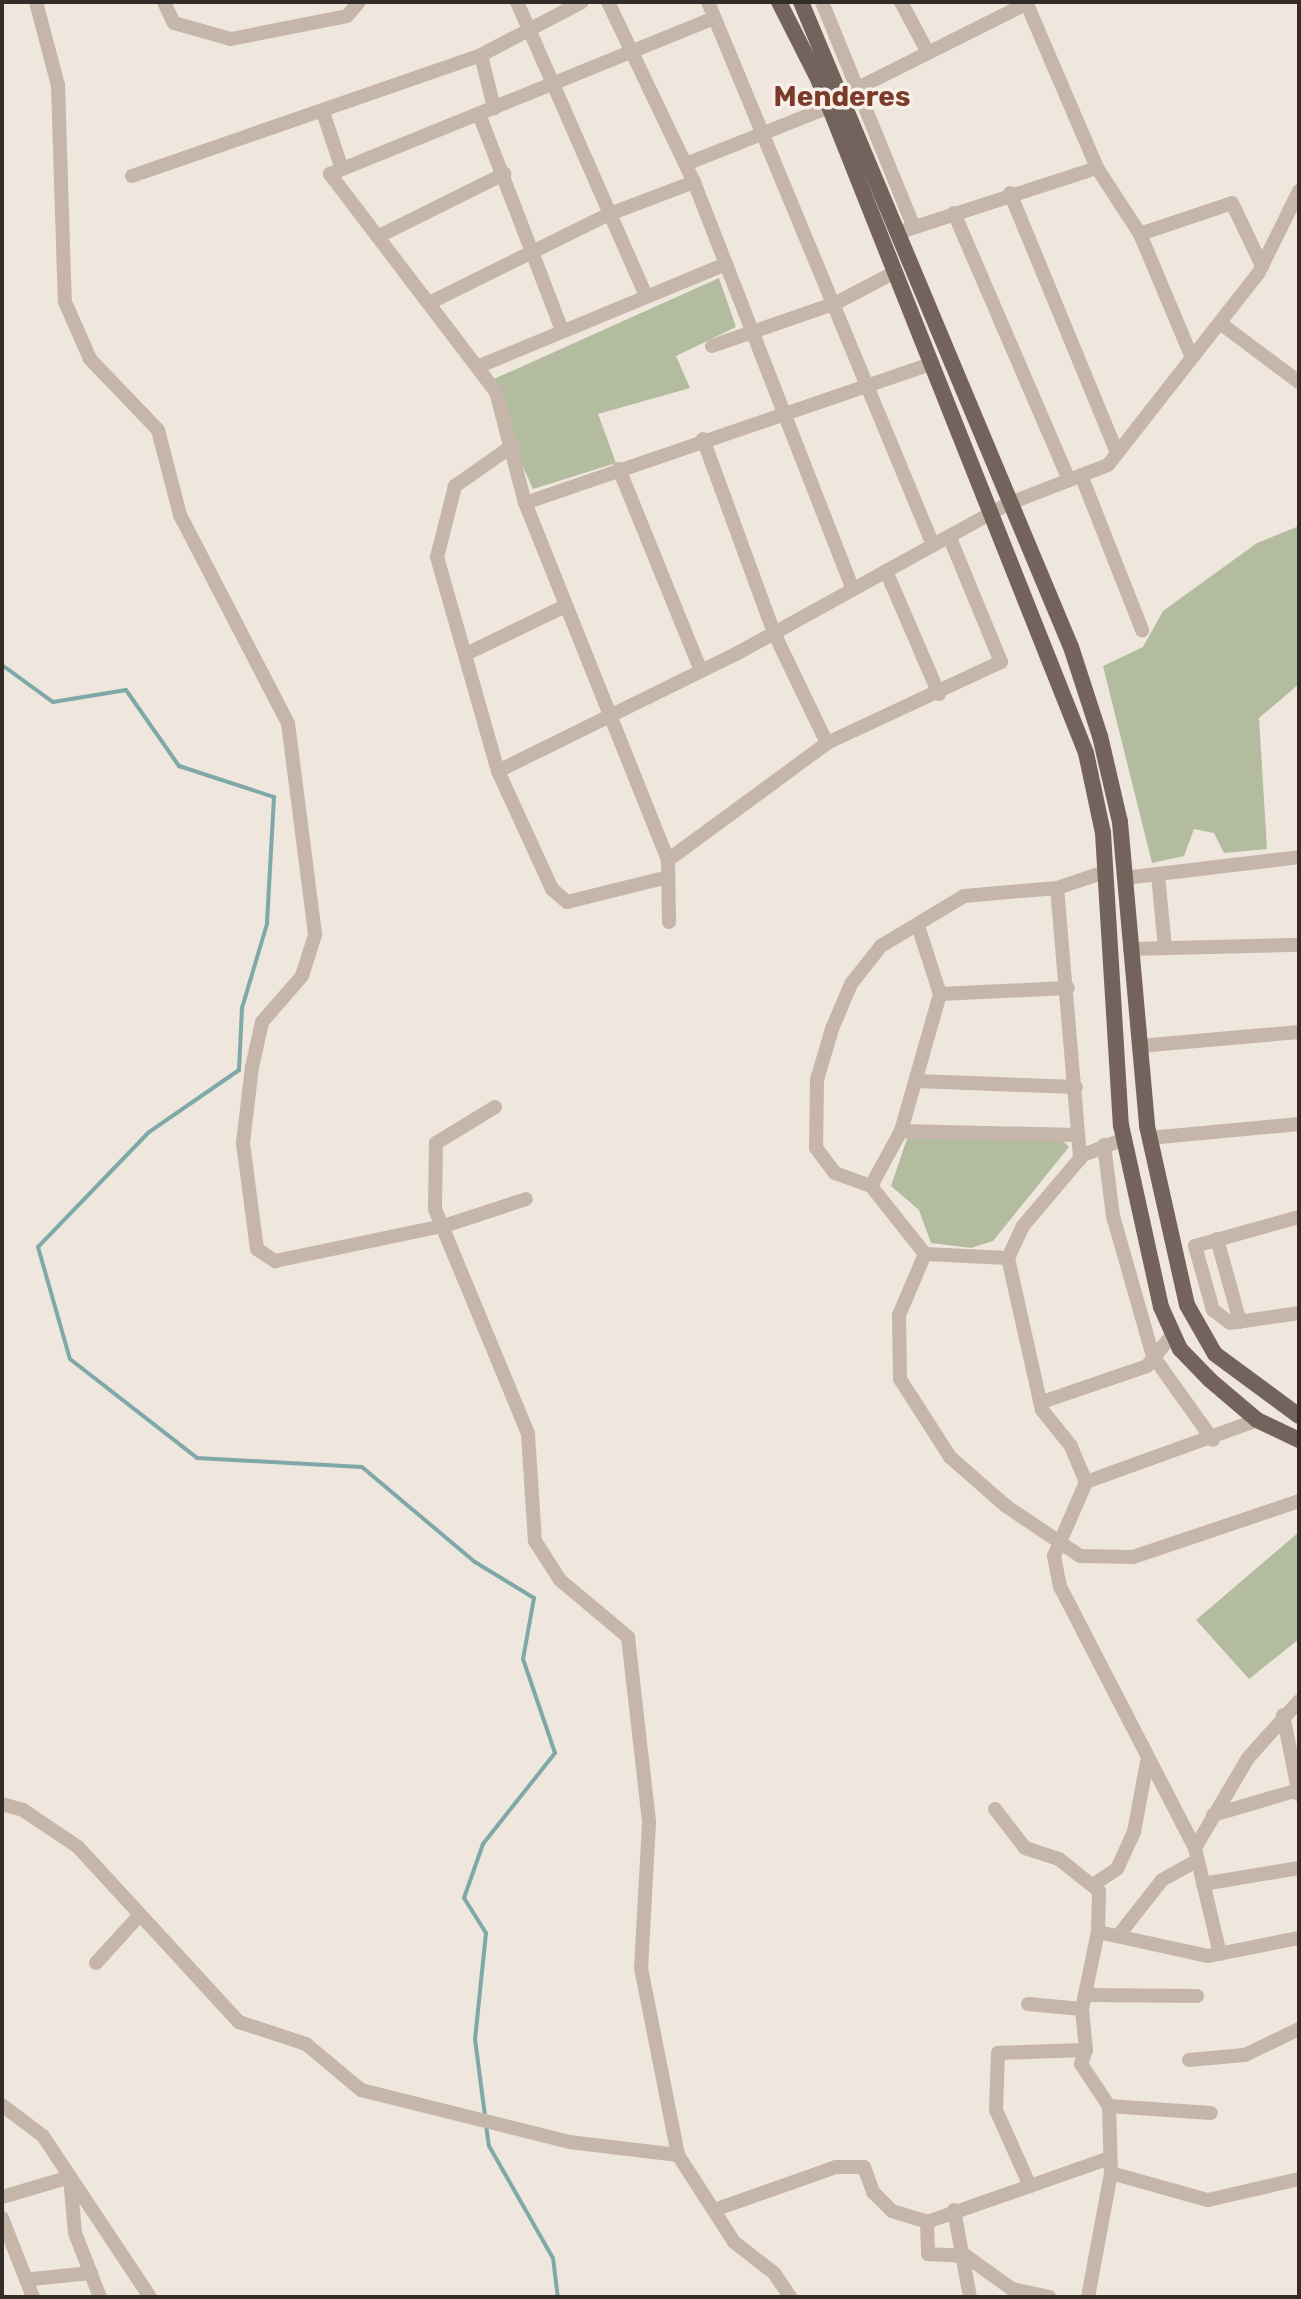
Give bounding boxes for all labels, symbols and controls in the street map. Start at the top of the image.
district label: Menderes [774,80,910,114]

